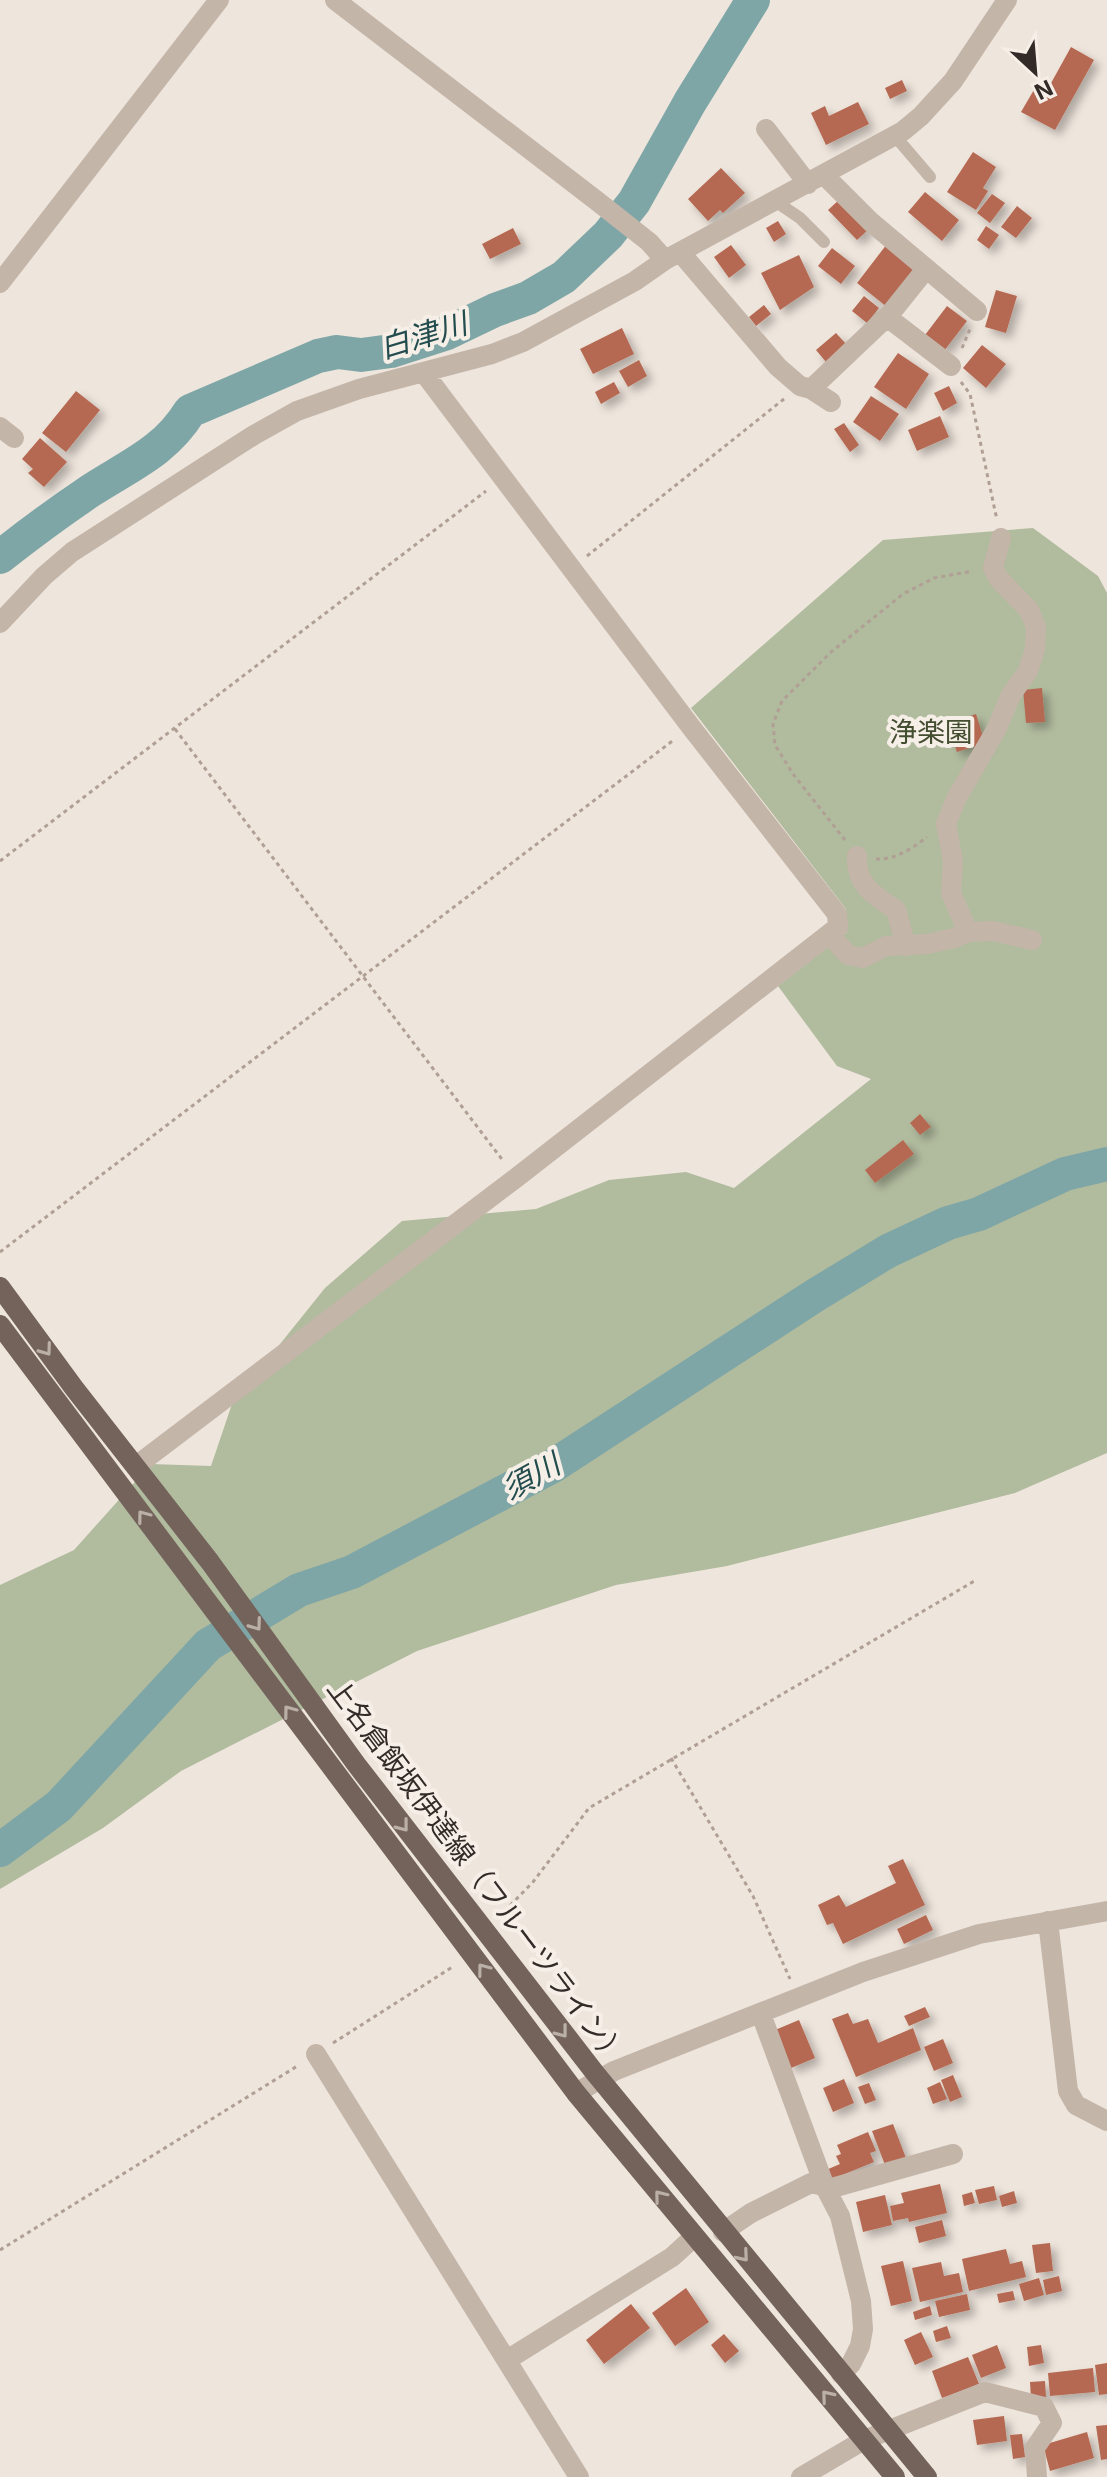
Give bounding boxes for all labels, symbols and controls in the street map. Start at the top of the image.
north arrow [995,32,1075,112]
text: N [1031,75,1057,105]
water label: 白津川 [375,304,474,365]
park label: 浄楽園 [889,715,973,749]
one-way arrow [37,1341,51,1356]
water label: 須川 [496,1444,569,1506]
one-way arrow [138,1510,152,1525]
one-way arrow [246,1616,260,1631]
street label: 上名倉飯坂伊達線（フルーツライン） [320,1672,634,2072]
one-way arrow [285,1705,299,1720]
one-way arrow [394,1817,408,1832]
one-way arrow [478,1963,492,1978]
one-way arrow [553,2023,567,2037]
one-way arrow [655,2191,670,2205]
one-way arrow [733,2247,748,2261]
one-way arrow [822,2390,837,2405]

